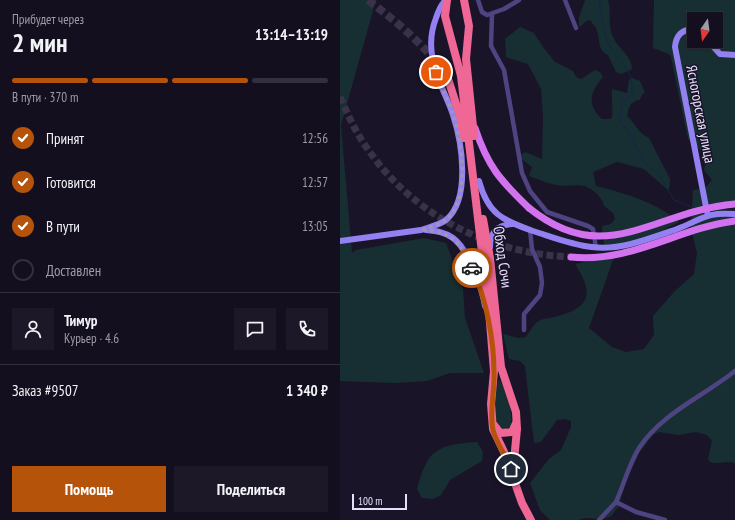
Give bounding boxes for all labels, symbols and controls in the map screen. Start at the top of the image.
text: Прибудет через [12,11,84,28]
north arrow [687,12,723,48]
map controls [687,12,723,48]
text: 13:14–13:19 [255,25,328,44]
text: 2 мин [12,26,67,59]
pin [419,55,453,89]
icon: bag [425,61,447,83]
street label: Ясногорская улица [682,63,720,165]
text: В пути · 370 m [12,89,78,106]
icon: check [12,127,34,149]
text: Принят [46,129,84,148]
text: 12:56 [302,130,328,147]
icon: check [12,171,34,193]
text: Готовится [46,173,96,192]
text: 12:57 [302,174,328,191]
icon: check [12,215,34,237]
text: В пути [46,217,80,236]
text: 13:05 [302,218,328,235]
street label: Обход Сочи [489,225,517,289]
courier [452,248,492,288]
icon: car [461,257,483,279]
text: Доставлен [46,261,101,280]
button: person [12,308,54,350]
button: chat [234,308,276,350]
button: phone [286,308,328,350]
text: Тимур [64,311,97,330]
text: Курьер · 4.6 [64,330,119,347]
text: Заказ #9507 [12,381,79,400]
text: 1 340 ₽ [286,381,328,400]
pin [494,452,528,486]
icon: home [500,458,522,480]
button: Помощь [12,466,166,512]
button: Поделиться [174,466,328,512]
scale bar [352,492,407,511]
text: 100 m [358,494,382,508]

